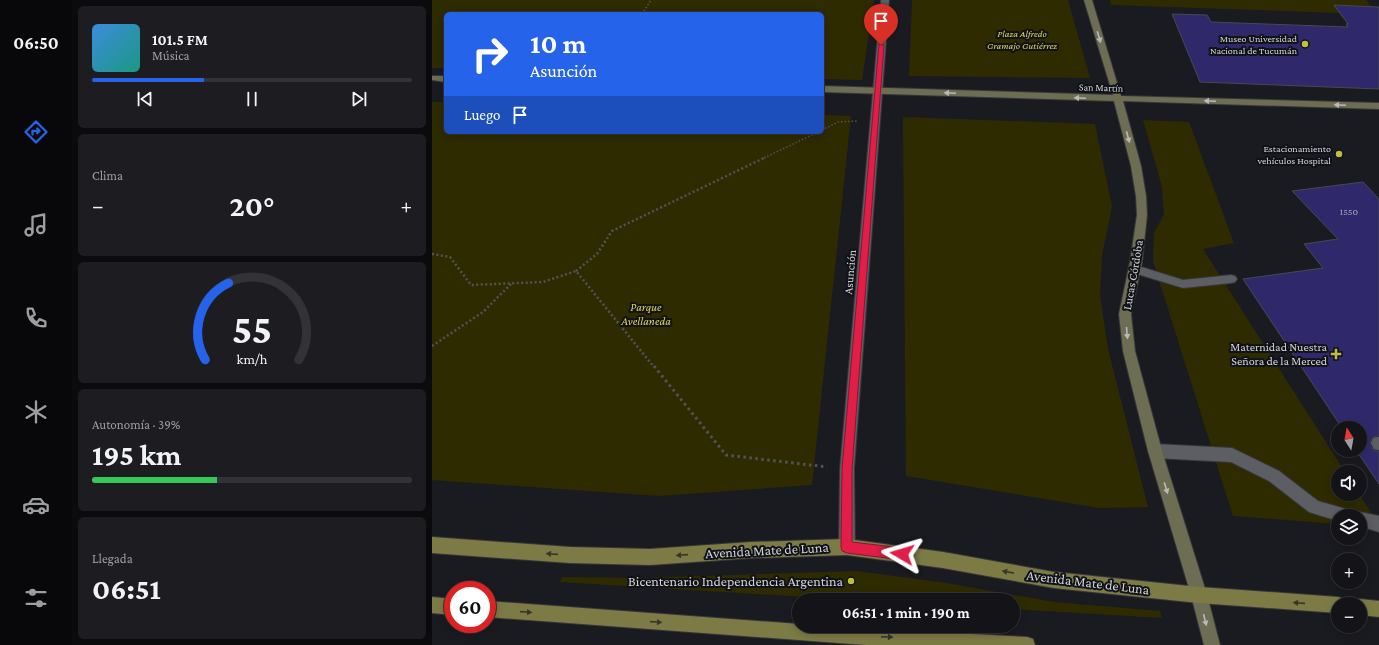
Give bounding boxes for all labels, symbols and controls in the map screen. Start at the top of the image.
pin [864,4,898,45]
icon: arrive [870,10,892,32]
icon: right [464,28,516,80]
text: 10 m [530,28,587,59]
park label: Plaza Alfredo Gramajo Gutiérrez [987,28,1057,52]
text: 101.5 FM [152,32,208,48]
one-way arrow [1096,32,1102,44]
text: 06:50 [13,33,59,53]
place label: Museo Universidad Nacional de Tucumán [1210,33,1298,56]
marker: Museo Universidad Nacional de Tucumán [1300,39,1310,49]
text: Música [152,48,190,63]
text: Asunción [530,61,597,81]
street label: San Martín [1079,81,1124,94]
icon: previous [134,88,156,110]
icon: pause [241,88,263,110]
icon: next [348,88,370,110]
one-way arrow [943,90,956,96]
one-way arrow [1074,94,1086,101]
one-way arrow [1204,98,1216,105]
one-way arrow [1333,102,1346,108]
icon: arrive [509,104,531,126]
text: Luego [464,107,501,123]
icon: directions [22,118,50,146]
one-way arrow [1125,131,1131,143]
place label: Estacionamiento vehículos Hospital [1256,143,1331,166]
marker: Estacionamiento vehículos Hospital [1334,149,1344,159]
text: Clima [92,168,123,183]
text: 20° [229,189,275,222]
text: − [92,193,104,218]
text: + [400,193,412,218]
house number: 1550 [1340,206,1359,217]
icon: music [22,211,50,239]
street label: Lucas Córdoba [1120,239,1146,311]
street label: Asunción [841,248,859,295]
park label: Parque Avellaneda [620,300,671,328]
icon: phone [22,304,50,332]
text: 55 [232,306,272,352]
one-way arrow [1124,327,1130,339]
place label: Maternidad Nuestra Señora de la Merced [1230,340,1328,368]
marker: Maternidad Nuestra Señora de la Merced [1330,348,1342,360]
text: km/h [237,351,268,367]
icon: climate [22,398,50,426]
text: Autonomía · 39% [92,417,180,432]
north arrow [1331,421,1367,457]
map controls [1331,421,1367,633]
text: 195 km [92,438,181,471]
button: sound [1331,465,1367,501]
one-way arrow [1163,483,1169,495]
icon: car [22,491,50,519]
button: layers [1331,509,1367,545]
position arrow [881,533,923,575]
street label: Avenida Mate de Luna [705,539,830,561]
one-way arrow [546,550,558,557]
text: Llegada [92,551,133,566]
one-way arrow [676,551,688,558]
button: + [1331,553,1367,589]
street label: Avenida Mate de Luna [1026,567,1151,598]
one-way arrow [1001,568,1014,574]
text: 06:51 [92,572,161,605]
place label: Bicentenario Independencia Argentina [628,573,844,589]
marker: Bicentenario Independencia Argentina [846,576,856,586]
speed limit sign: 60 [444,581,496,633]
icon: filters [22,584,50,612]
button: − [1331,597,1367,633]
one-way arrow [1293,599,1305,606]
text: 06:51 · 1 min · 190 m [842,605,970,621]
one-way arrow [520,609,532,616]
one-way arrow [1203,614,1209,626]
one-way arrow [650,618,662,625]
one-way arrow [881,634,893,641]

